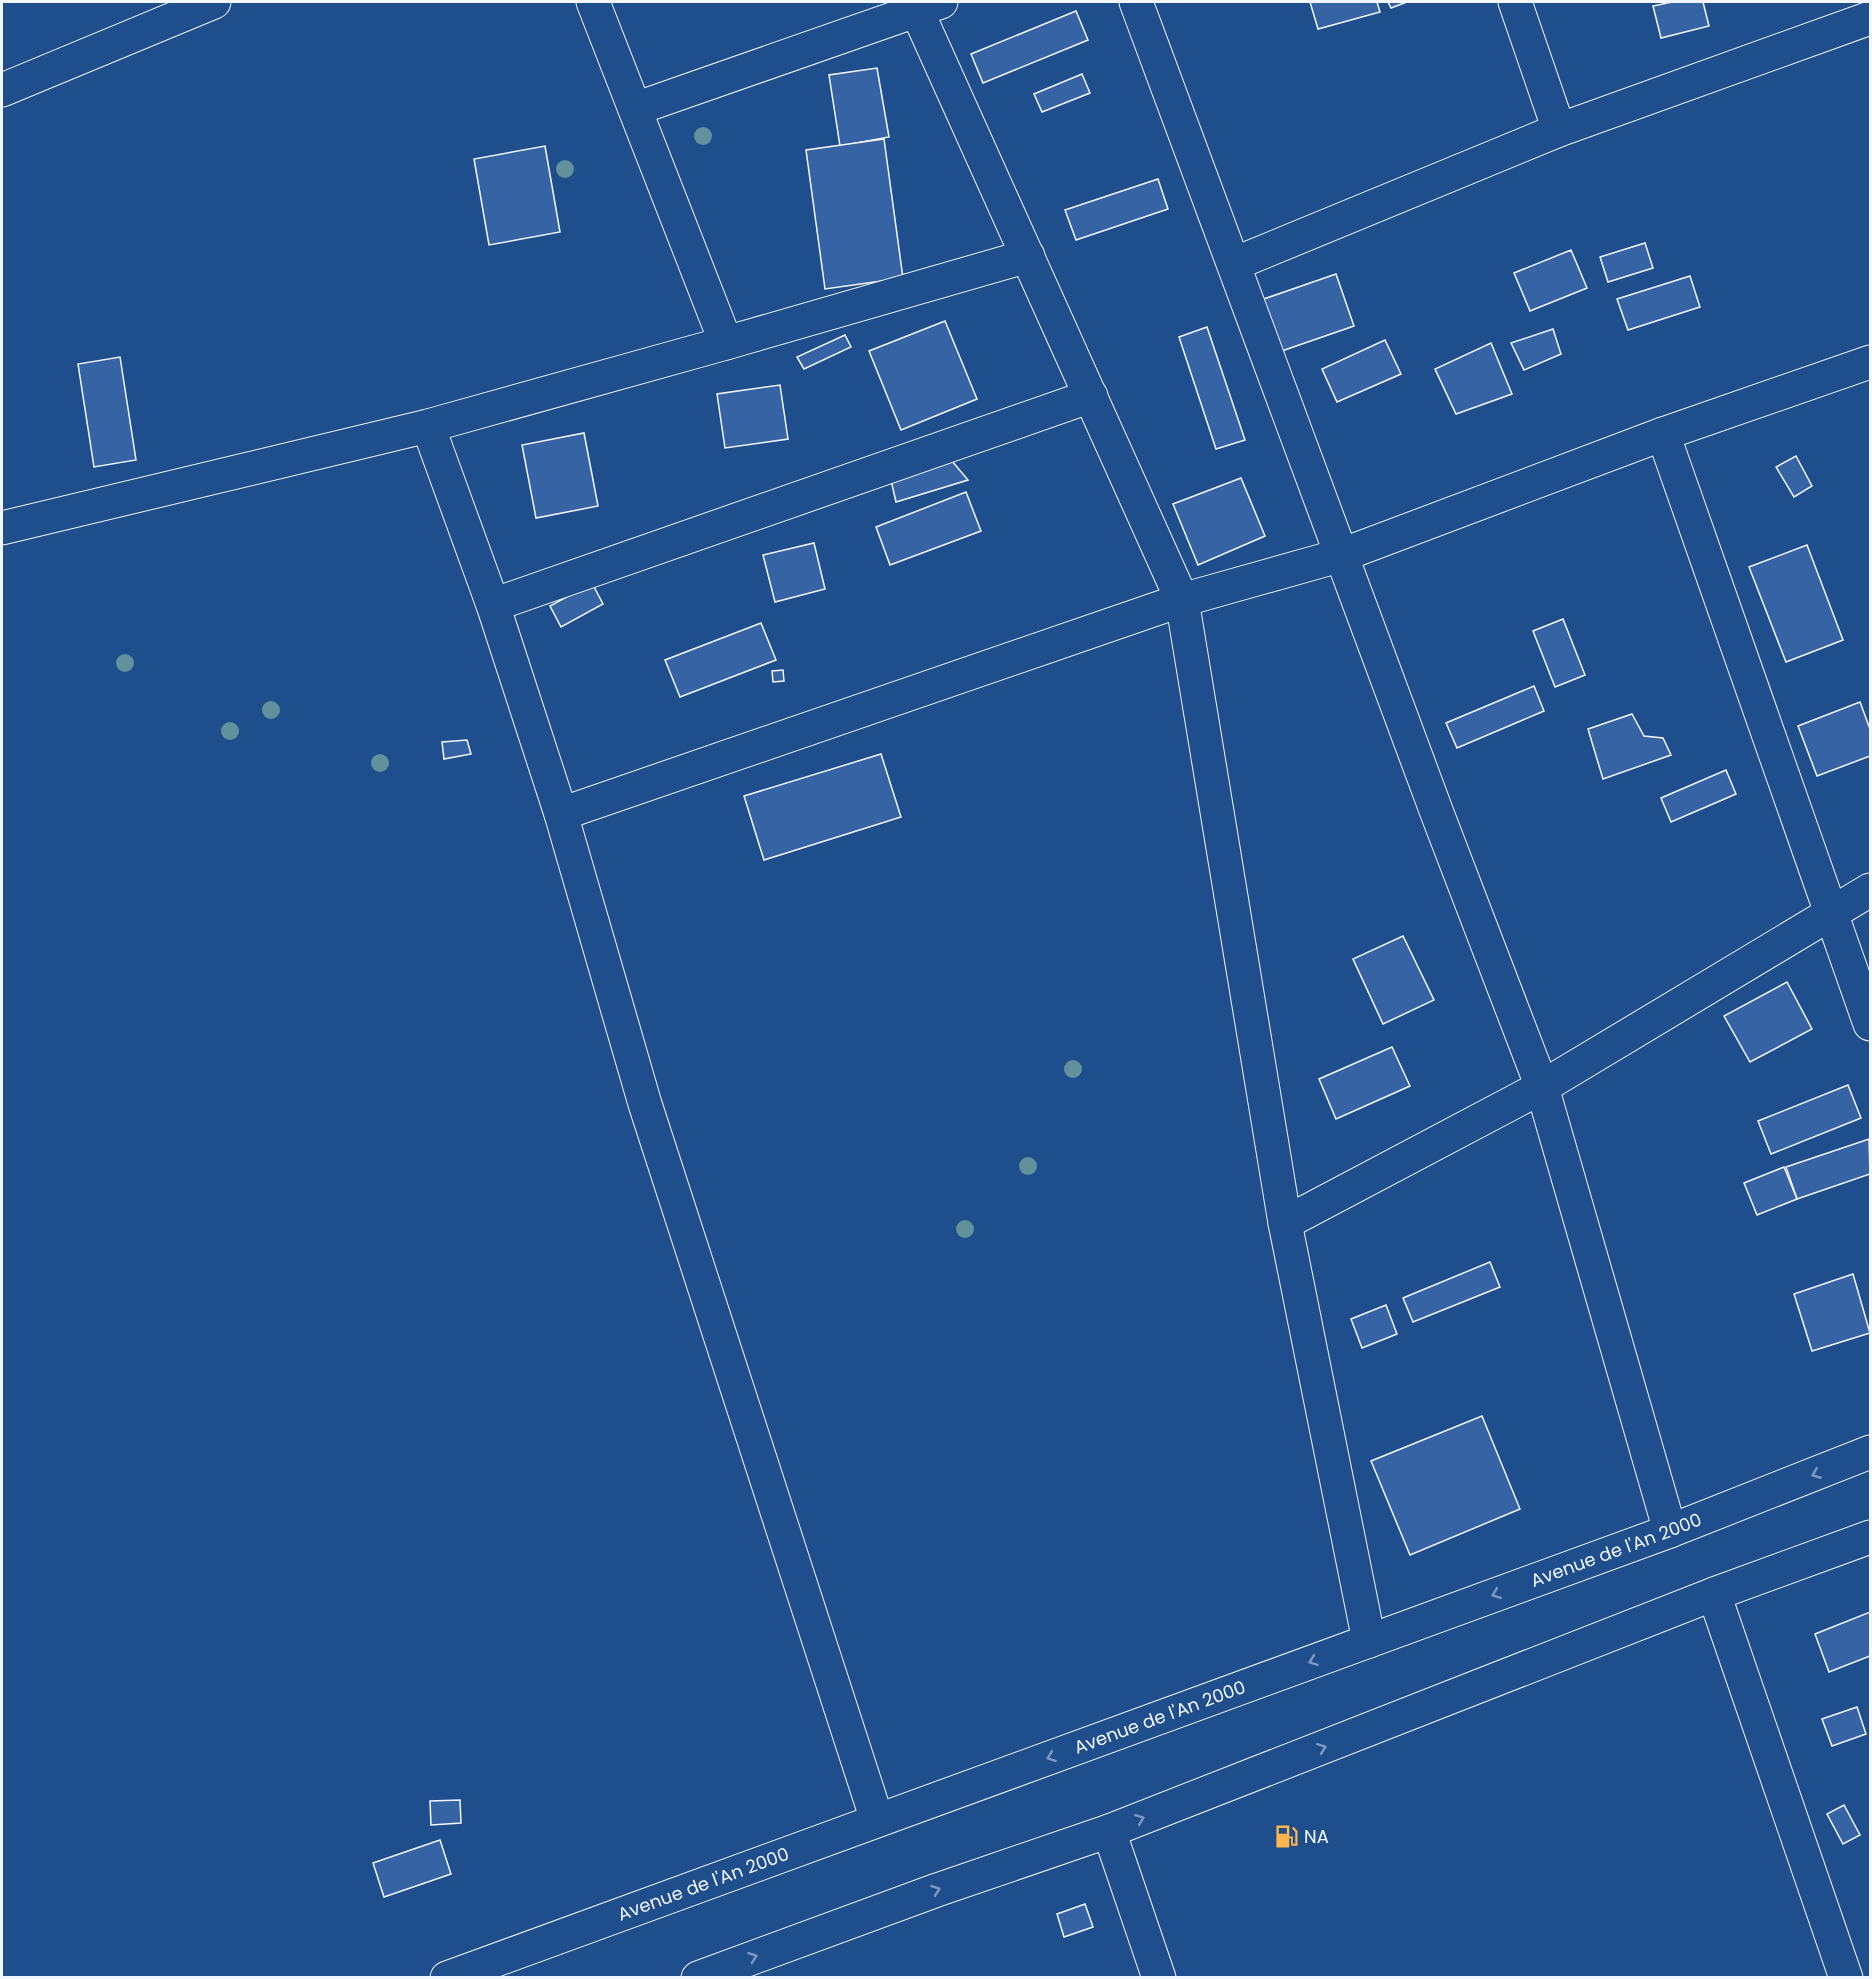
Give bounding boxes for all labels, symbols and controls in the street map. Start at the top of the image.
one-way arrow [1811,1466,1822,1479]
street label: Avenue de l'An 2000 [1527,1507,1705,1593]
one-way arrow [1491,1587,1502,1600]
one-way arrow [1308,1654,1319,1667]
street label: Avenue de l'An 2000 [1071,1674,1249,1760]
one-way arrow [1316,1743,1327,1755]
one-way arrow [1046,1749,1057,1762]
one-way arrow [1134,1814,1145,1826]
fuel station icon: NA [1273,1824,1299,1850]
place label: NA [1304,1824,1329,1849]
street label: Avenue de l'An 2000 [614,1841,792,1927]
one-way arrow [930,1885,941,1898]
one-way arrow [747,1952,758,1965]

